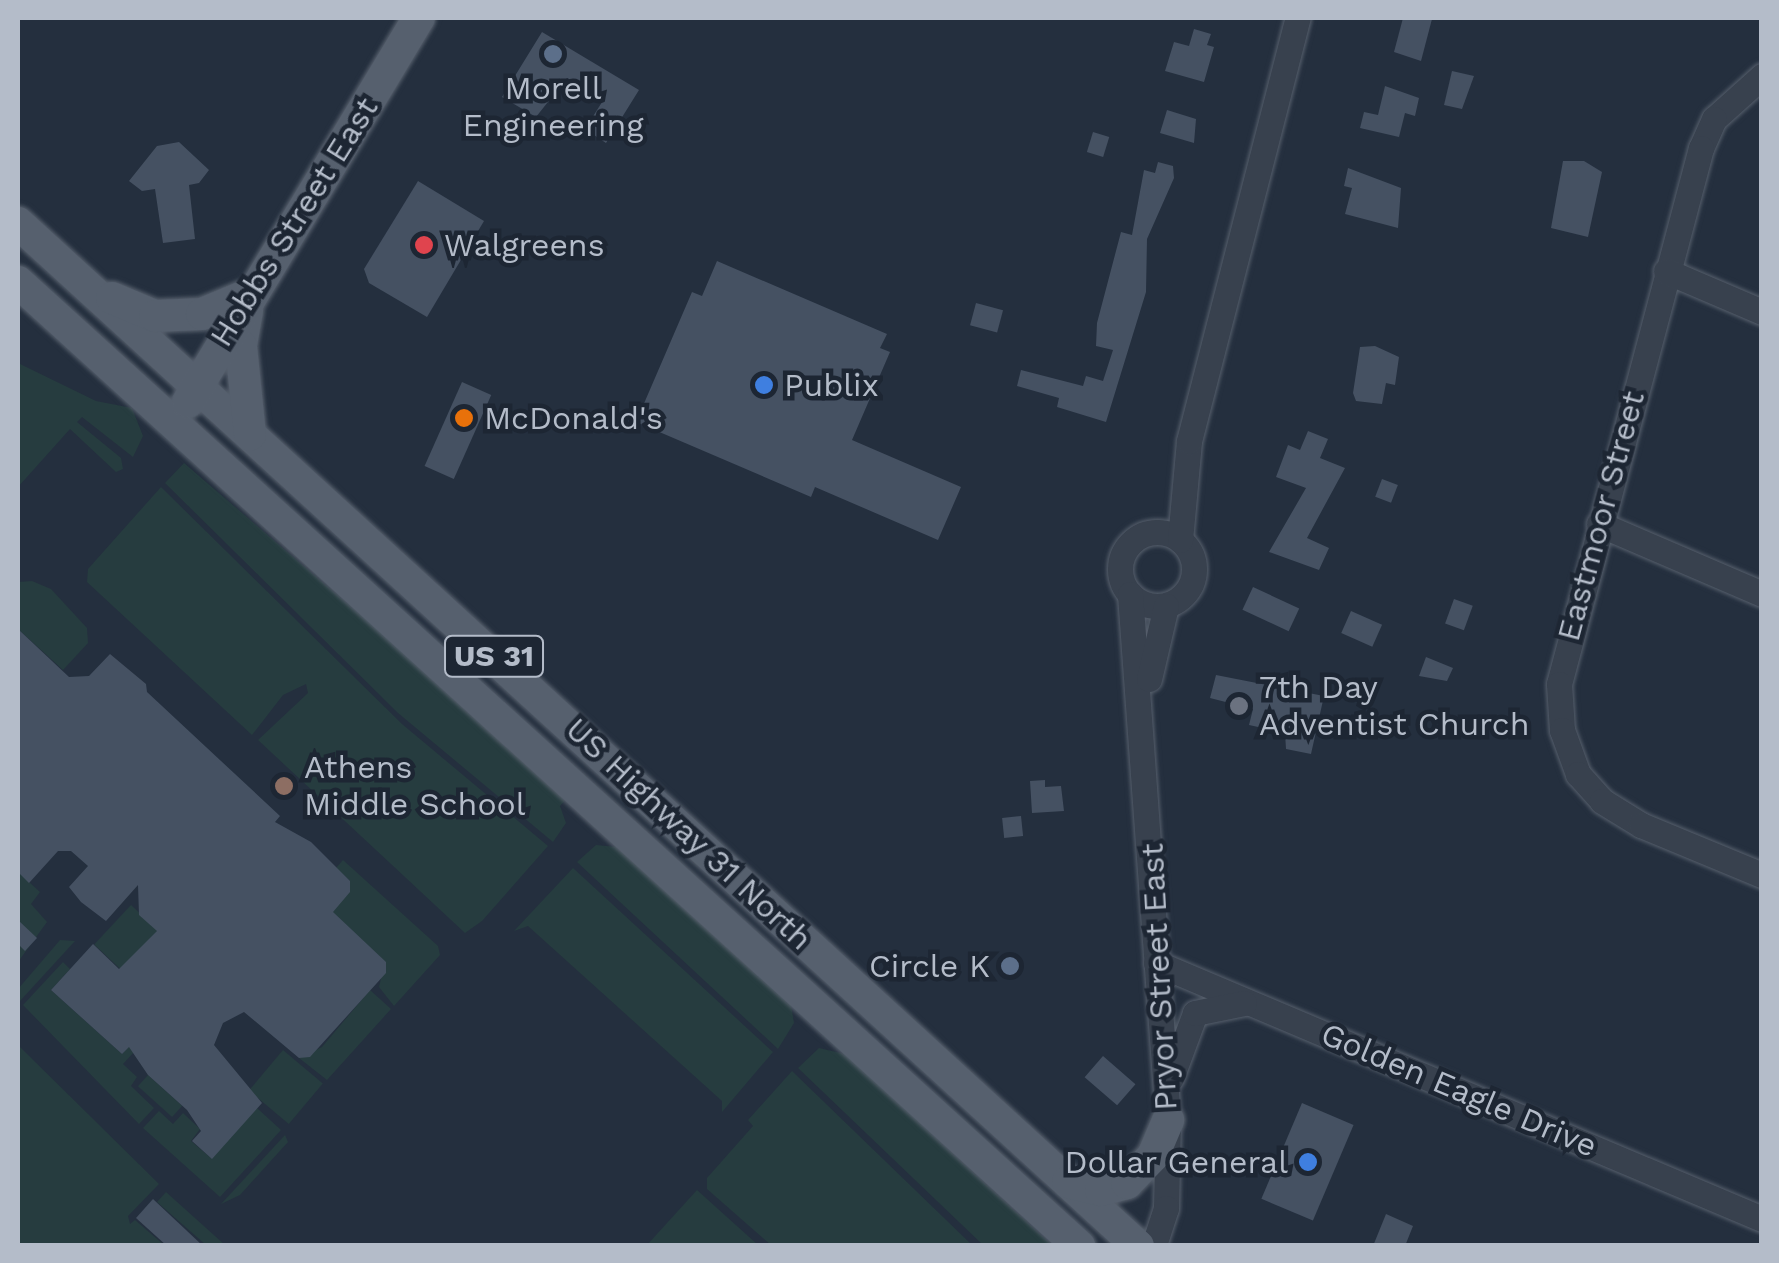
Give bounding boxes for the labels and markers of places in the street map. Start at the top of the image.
marker: Morell Engineering [542,43,564,65]
place label: Morell Engineering [463,70,643,145]
place label: Walgreens [444,226,605,264]
marker: Walgreens [413,234,435,256]
place label: Publix [784,366,879,404]
marker: Publix [753,374,775,396]
place label: McDonald's [484,399,663,437]
marker: McDonald's [453,407,475,429]
place label: 7th Day Adventist Church [1259,669,1529,744]
marker: 7th Day Adventist Church [1228,695,1250,717]
place label: Athens Middle School [304,749,526,824]
marker: Athens Middle School [273,775,295,797]
place label: Circle K [869,947,990,985]
marker: Circle K [999,955,1021,977]
place label: Dollar General [1064,1143,1288,1181]
marker: Dollar General [1297,1151,1319,1173]

